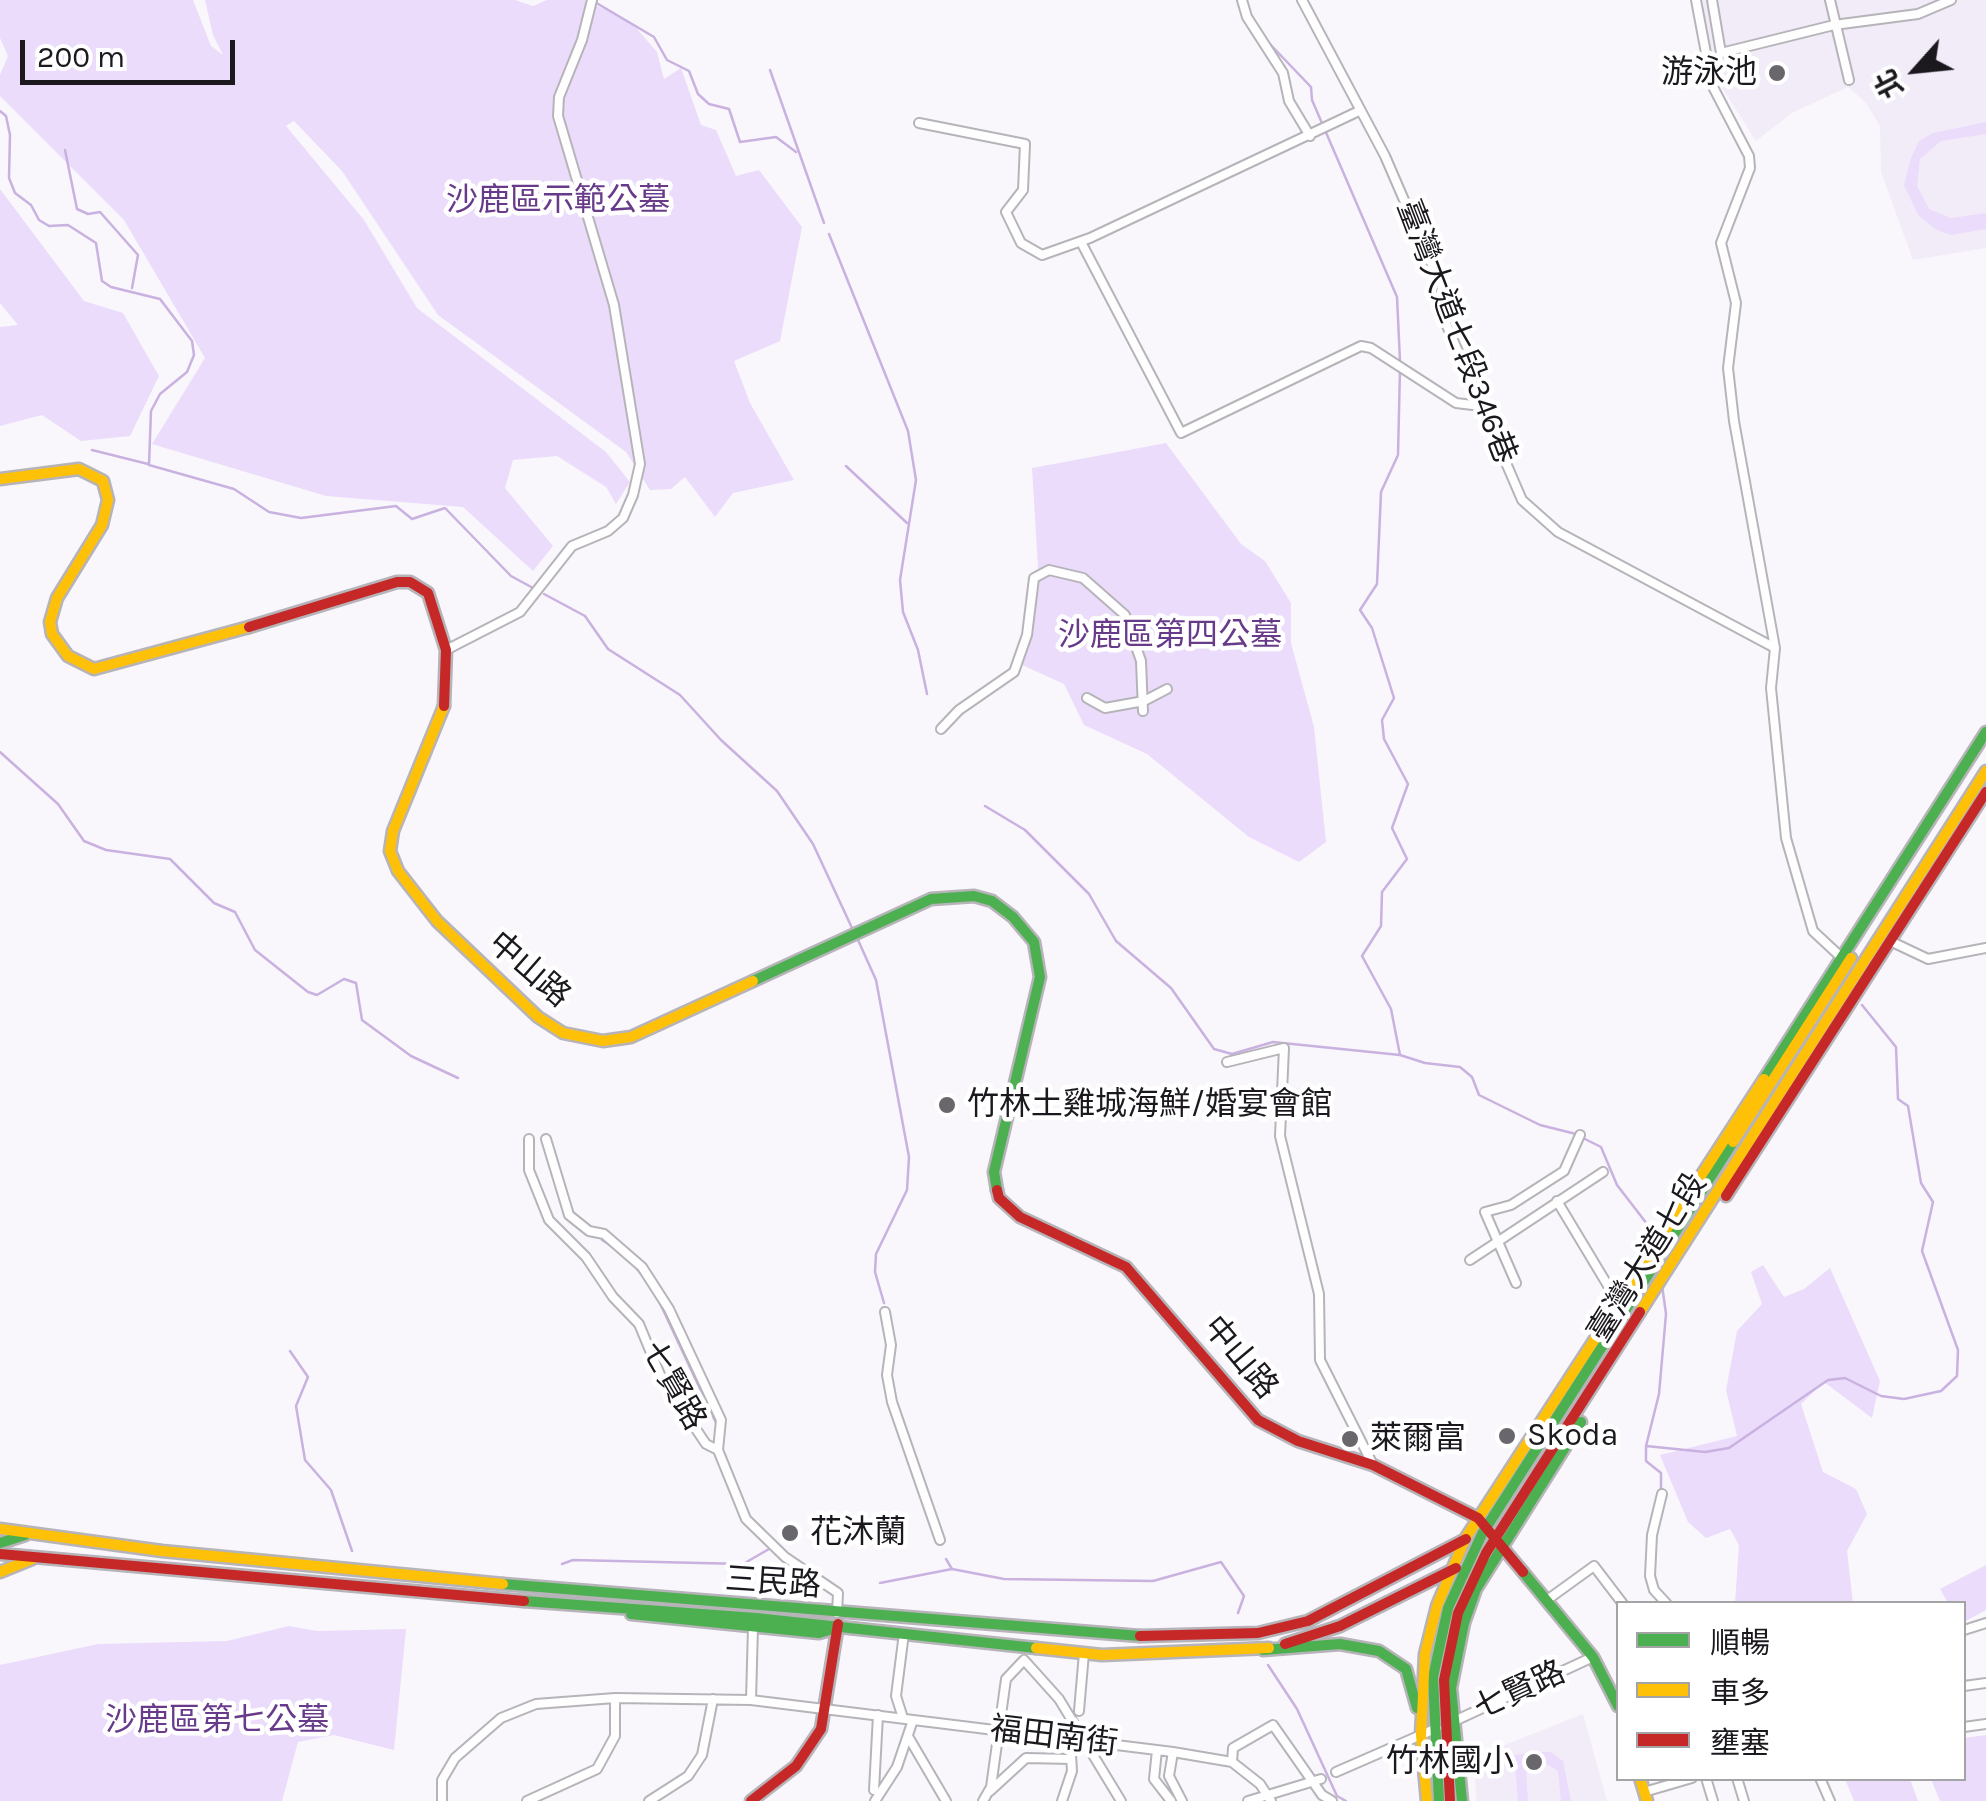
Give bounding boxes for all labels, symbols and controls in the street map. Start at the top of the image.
scale bar [25,20,240,82]
north arrow [1866,20,1966,120]
text: 200 m [37,39,125,75]
place label: 游泳池 [1661,54,1757,92]
marker: 游泳池 [1766,62,1788,84]
text: 北 [1868,64,1910,104]
park label: 沙鹿區示範公墓 [446,182,670,220]
street label: 臺灣大道七段346巷 [1388,195,1524,469]
park label: 沙鹿區第四公墓 [1058,617,1282,655]
street label: 中山路 [480,924,578,1016]
place label: 竹林土雞城海鮮/婚宴會館 [967,1086,1333,1124]
marker: 竹林土雞城海鮮/婚宴會館 [936,1094,958,1116]
street label: 臺灣大道七段 [1581,1166,1715,1350]
street label: 中山路 [1194,1309,1286,1407]
street label: 七賢路 [632,1335,714,1437]
place label: Skoda [1527,1417,1618,1455]
place label: 萊爾富 [1370,1420,1466,1458]
marker: Skoda [1496,1425,1518,1447]
marker: 萊爾富 [1339,1428,1361,1450]
place label: 花沐蘭 [810,1514,906,1552]
marker: 花沐蘭 [779,1522,801,1544]
street label: 三民路 [724,1560,822,1606]
legend [1616,1601,1966,1781]
text: 順暢 [1710,1625,1770,1661]
street label: 七賢路 [1468,1653,1572,1729]
text: 車多 [1710,1675,1770,1711]
park label: 沙鹿區第七公墓 [105,1702,329,1740]
street label: 福田南街 [988,1710,1120,1764]
text: 壅塞 [1710,1725,1770,1761]
place label: 竹林國小 [1386,1743,1514,1781]
marker: 竹林國小 [1523,1751,1545,1773]

